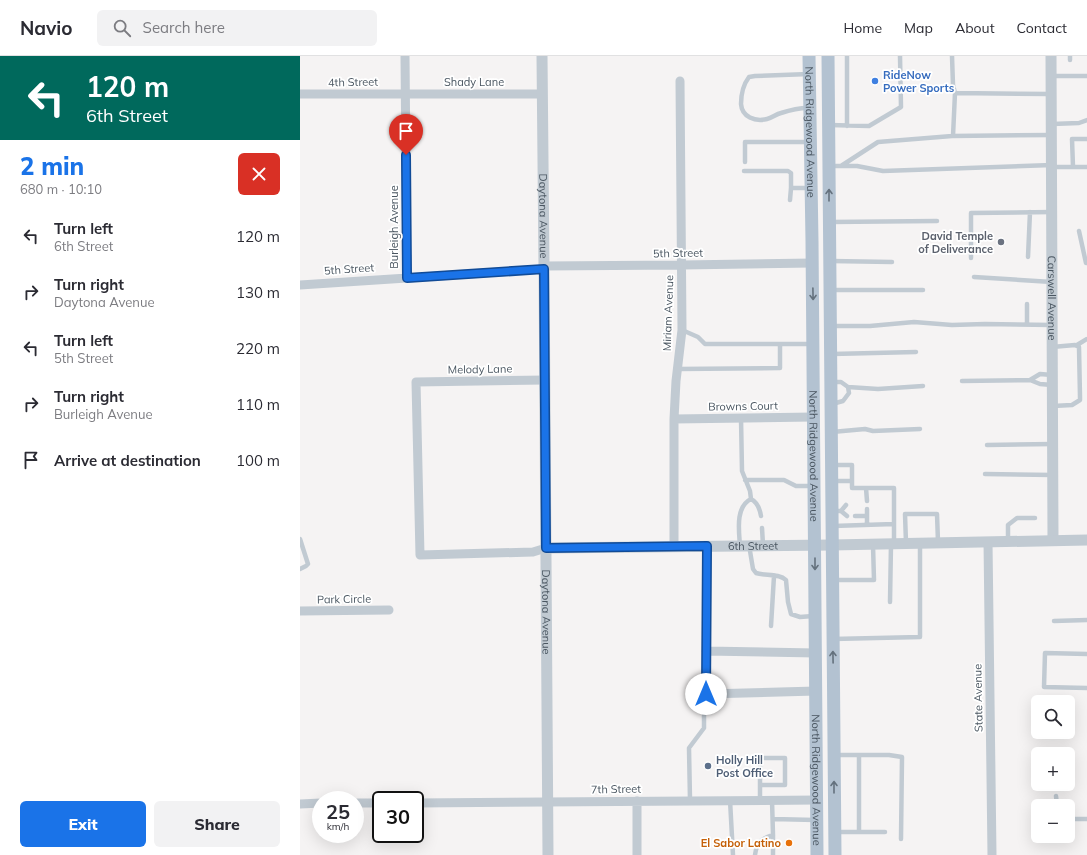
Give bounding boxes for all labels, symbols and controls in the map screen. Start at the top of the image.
search box [97,10,377,46]
text: Navio [20,16,73,40]
icon: search [111,17,133,39]
text: Search here [143,18,225,37]
text: Home [843,19,882,37]
text: Map [904,19,933,37]
text: About [955,19,995,37]
text: Contact [1017,19,1067,37]
street label: North Ridgewood Avenue [802,66,818,198]
place label: RideNow Power Sports [883,68,955,95]
text: 120 m [86,69,169,104]
icon: left [20,72,72,124]
street label: 4th Street [328,75,378,89]
street label: Shady Lane [444,75,504,89]
marker: RideNow Power Sports [870,76,880,86]
text: 6th Street [86,104,168,127]
pin [389,114,423,155]
icon: arrive [395,120,417,142]
text: 2 min [20,151,84,181]
button: close [238,153,280,195]
street label: Daytona Avenue [536,173,551,259]
text: 680 m · 10:10 [20,181,102,197]
street label: Burleigh Avenue [387,185,401,269]
one-way arrow [825,189,833,202]
text: Turn left [54,219,113,238]
icon: left [20,225,42,247]
text: 120 m [236,227,280,246]
place label: David Temple of Deliverance [918,229,993,256]
marker: David Temple of Deliverance [996,237,1006,247]
text: 6th Street [54,238,113,254]
street label: 5th Street [653,246,703,260]
street label: Carswell Avenue [1045,255,1059,341]
street label: 5th Street [323,260,375,278]
text: Turn right [54,275,124,294]
street label: Miriam Avenue [660,275,676,351]
icon: right [20,281,42,303]
text: 130 m [236,283,280,302]
one-way arrow [809,287,817,300]
text: Daytona Avenue [54,294,154,310]
text: Turn left [54,331,113,350]
icon: left [20,337,42,359]
text: 220 m [236,339,280,358]
text: 5th Street [54,350,113,366]
street label: Melody Lane [448,361,512,377]
text: Turn right [54,387,124,406]
street label: North Ridgewood Avenue [806,390,821,522]
icon: right [20,393,42,415]
text: 110 m [236,395,280,414]
street label: Browns Court [708,398,778,414]
text: Burleigh Avenue [54,406,152,422]
icon: arrive [20,449,42,471]
text: Arrive at destination [54,451,201,470]
text: 100 m [236,451,280,470]
street label: 6th Street [728,539,778,553]
one-way arrow [811,557,819,570]
street label: Daytona Avenue [539,569,554,655]
street label: Park Circle [317,592,371,606]
one-way arrow [829,651,837,664]
street label: State Avenue [970,664,986,732]
position arrow [685,673,727,715]
map controls [1031,695,1075,843]
button: search [1031,695,1075,739]
street label: North Ridgewood Avenue [809,714,824,846]
button: + [1031,747,1075,791]
place label: Holly Hill Post Office [716,753,773,780]
marker: Holly Hill Post Office [703,761,713,771]
one-way arrow [830,781,838,794]
street label: 7th Street [591,782,641,796]
speed limit sign: 30 [372,791,424,843]
text: 25 [326,799,350,824]
button: − [1031,799,1075,843]
button: Exit [20,801,146,847]
button: Share [154,801,280,847]
text: km/h [327,820,349,833]
place label: El Sabor Latino [701,836,781,850]
marker: El Sabor Latino [784,838,794,848]

